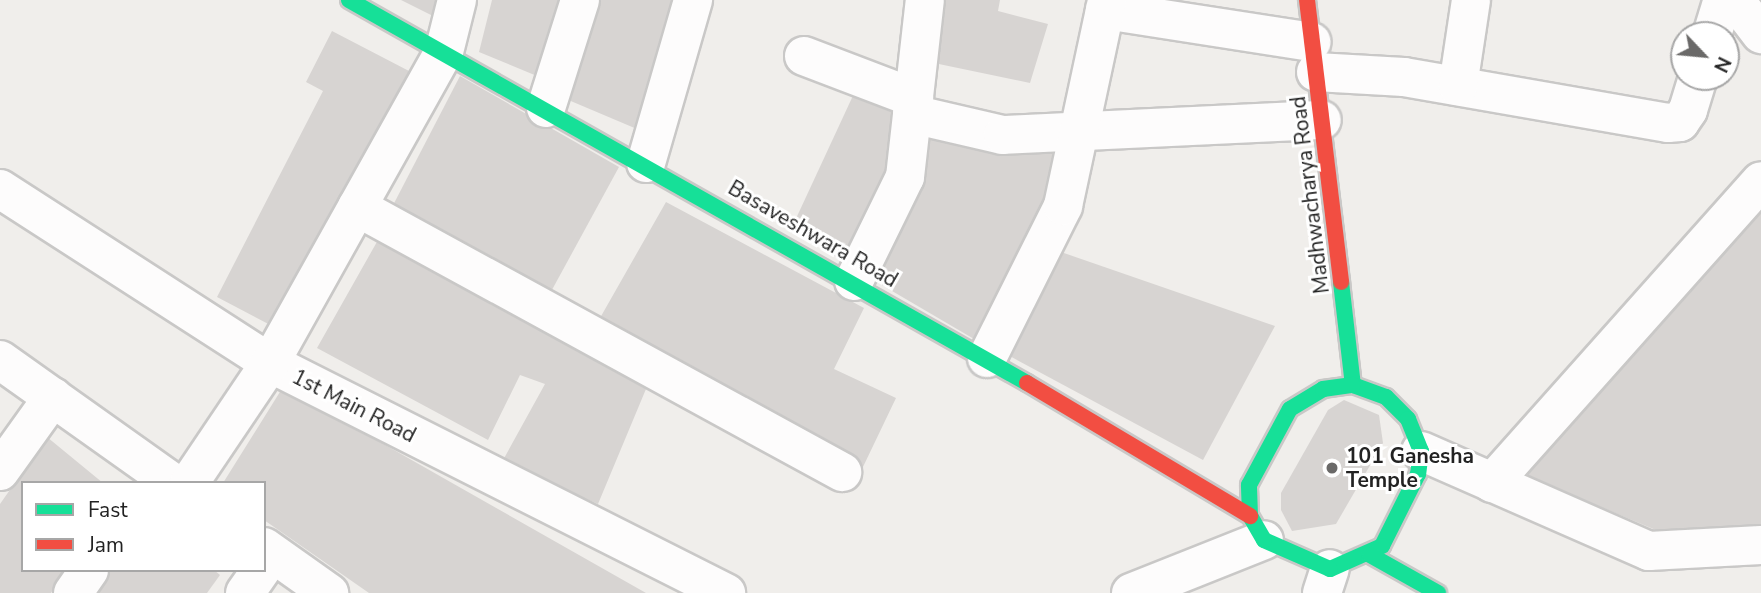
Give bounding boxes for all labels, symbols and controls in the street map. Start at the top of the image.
north arrow [1670,21,1740,91]
text: N [1707,52,1737,76]
street label: Madhwacharya Road [1285,95,1335,295]
street label: Basaveshwara Road [724,175,902,293]
street label: 1st Main Road [288,364,420,448]
place label: 101 Ganesha Temple [1346,443,1474,493]
marker: 101 Ganesha Temple [1324,460,1340,476]
legend [21,481,266,572]
text: Fast [88,496,128,524]
text: Jam [88,531,124,559]

